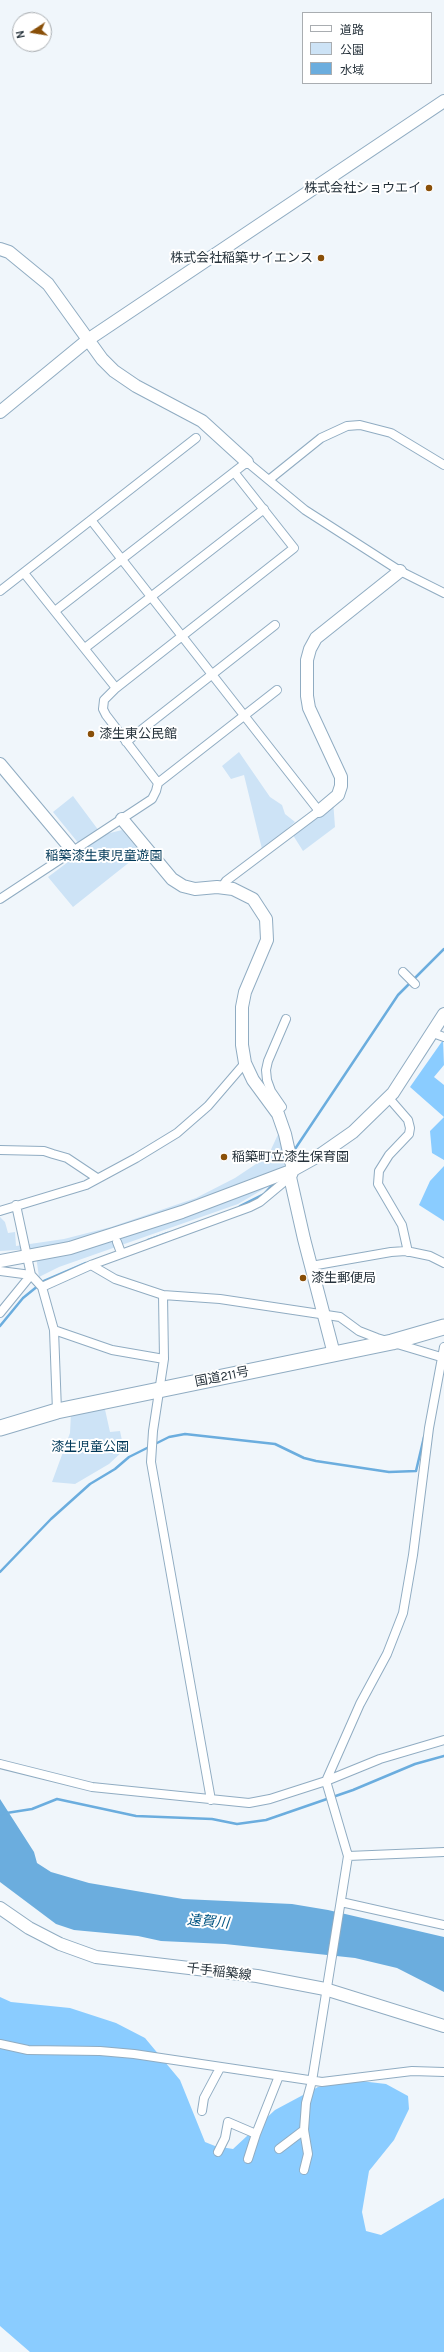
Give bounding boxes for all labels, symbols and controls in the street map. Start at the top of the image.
north arrow [12,12,52,52]
legend [302,12,432,84]
text: 道路 [340,23,364,37]
text: N [14,29,28,40]
text: 公園 [340,43,364,57]
text: 水域 [340,63,364,77]
place label: 株式会社ショウエイ [304,180,421,196]
marker: 株式会社ショウエイ [424,183,434,193]
place label: 株式会社稲築サイエンス [170,250,313,266]
marker: 株式会社稲築サイエンス [316,253,326,263]
place label: 漆生東公民館 [99,726,177,742]
marker: 漆生東公民館 [86,729,96,739]
park label: 稲築漆生東児童遊園 [46,848,162,864]
place label: 稲築町立漆生保育園 [232,1149,349,1165]
marker: 稲築町立漆生保育園 [219,1152,229,1162]
place label: 漆生郵便局 [311,1270,376,1286]
marker: 漆生郵便局 [298,1273,308,1283]
street label: 国道211号 [193,1364,251,1390]
park label: 漆生児童公園 [51,1439,129,1455]
water label: 遠賀川 [186,1912,230,1932]
street label: 千手稲築線 [186,1960,252,1984]

